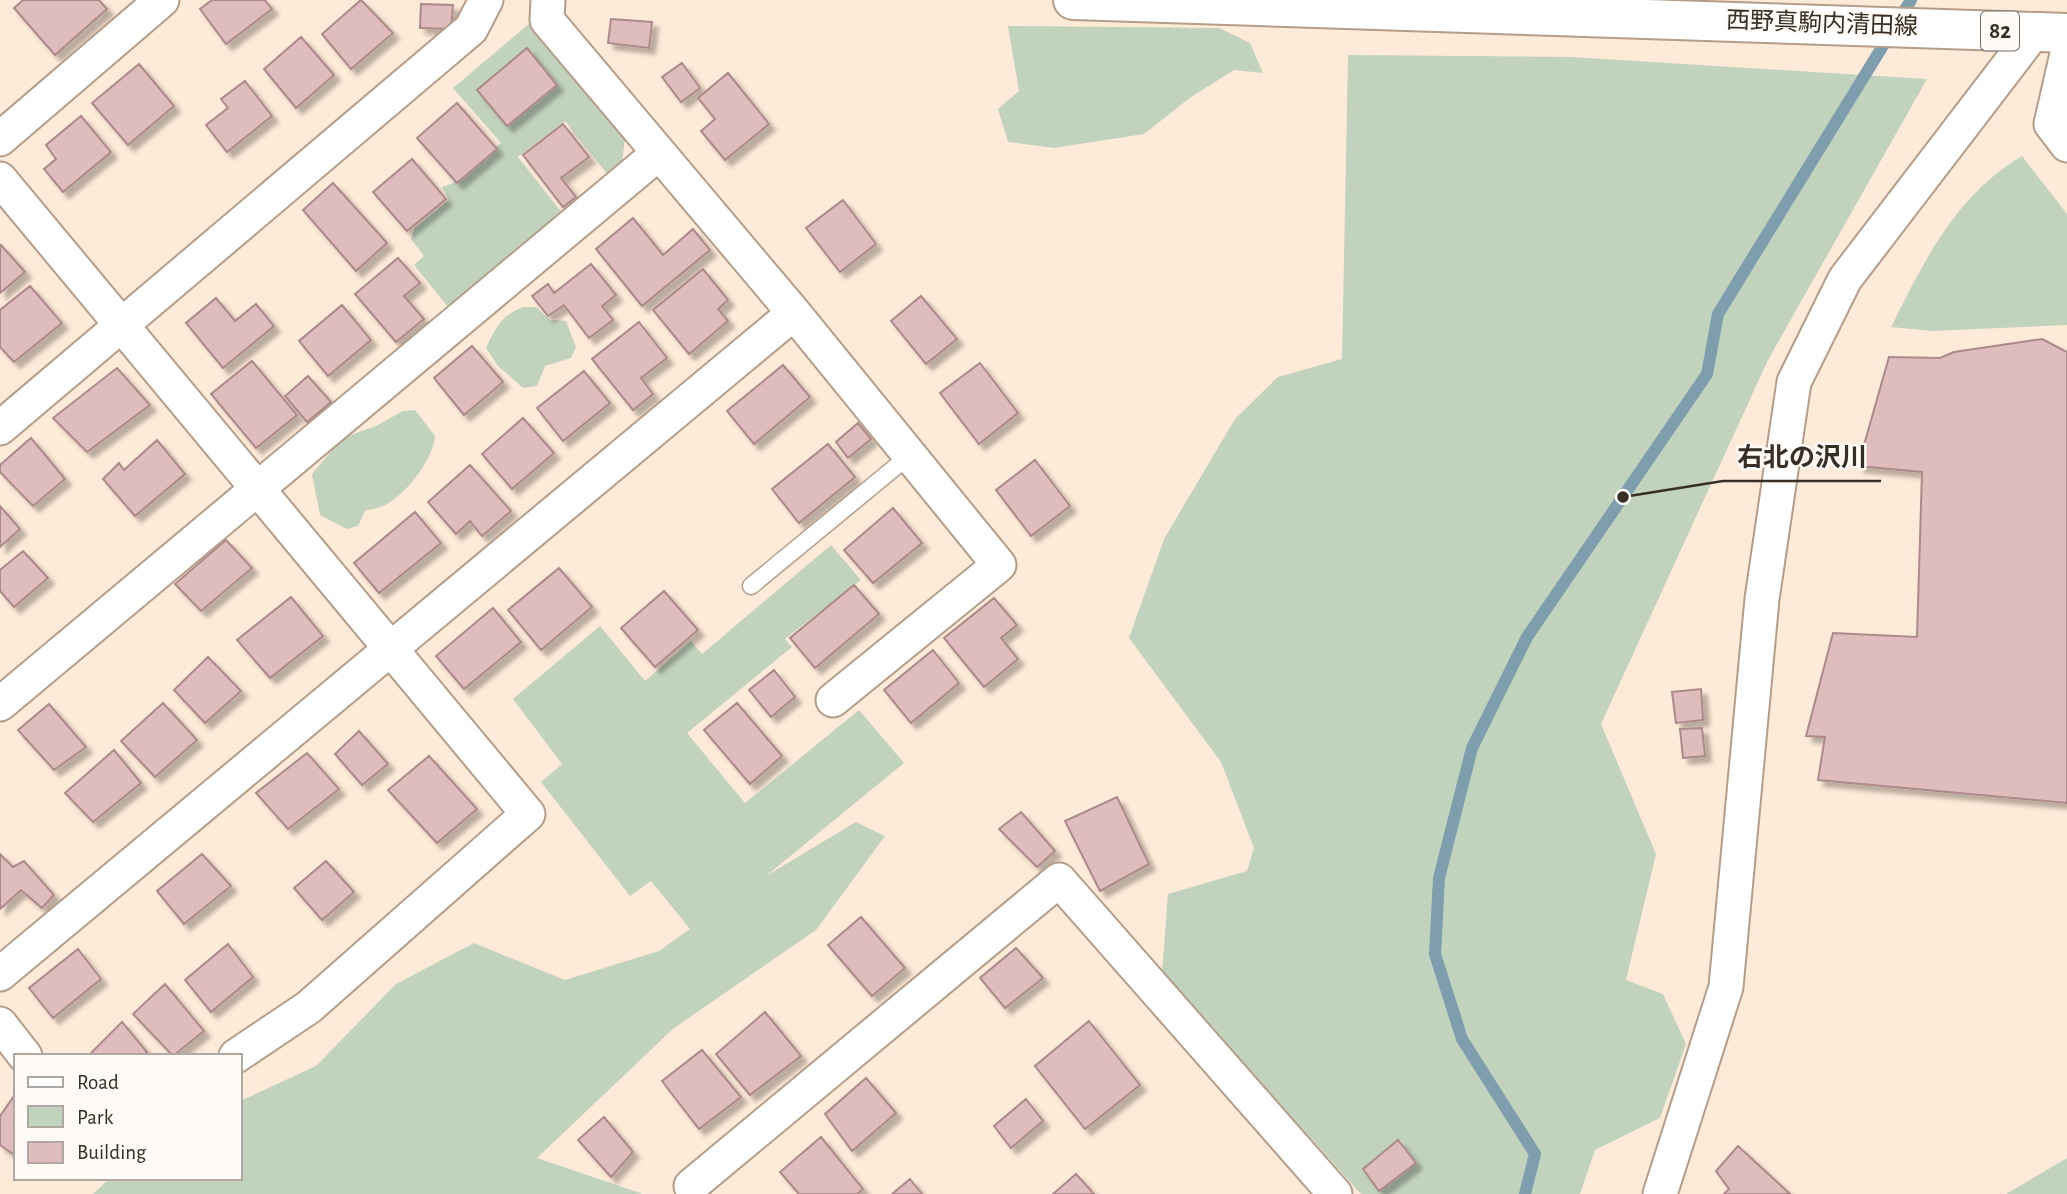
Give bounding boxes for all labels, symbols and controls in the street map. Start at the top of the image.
street label: 西野真駒内清田線 [1726,7,1918,39]
road number: 82 [1981,12,2019,50]
callout: 右北の沢川 [1723,434,1881,481]
text: 右北の沢川 [1737,443,1867,471]
legend [14,1054,242,1180]
text: Road [77,1072,119,1093]
text: Park [77,1107,114,1128]
text: Building [77,1142,147,1163]

